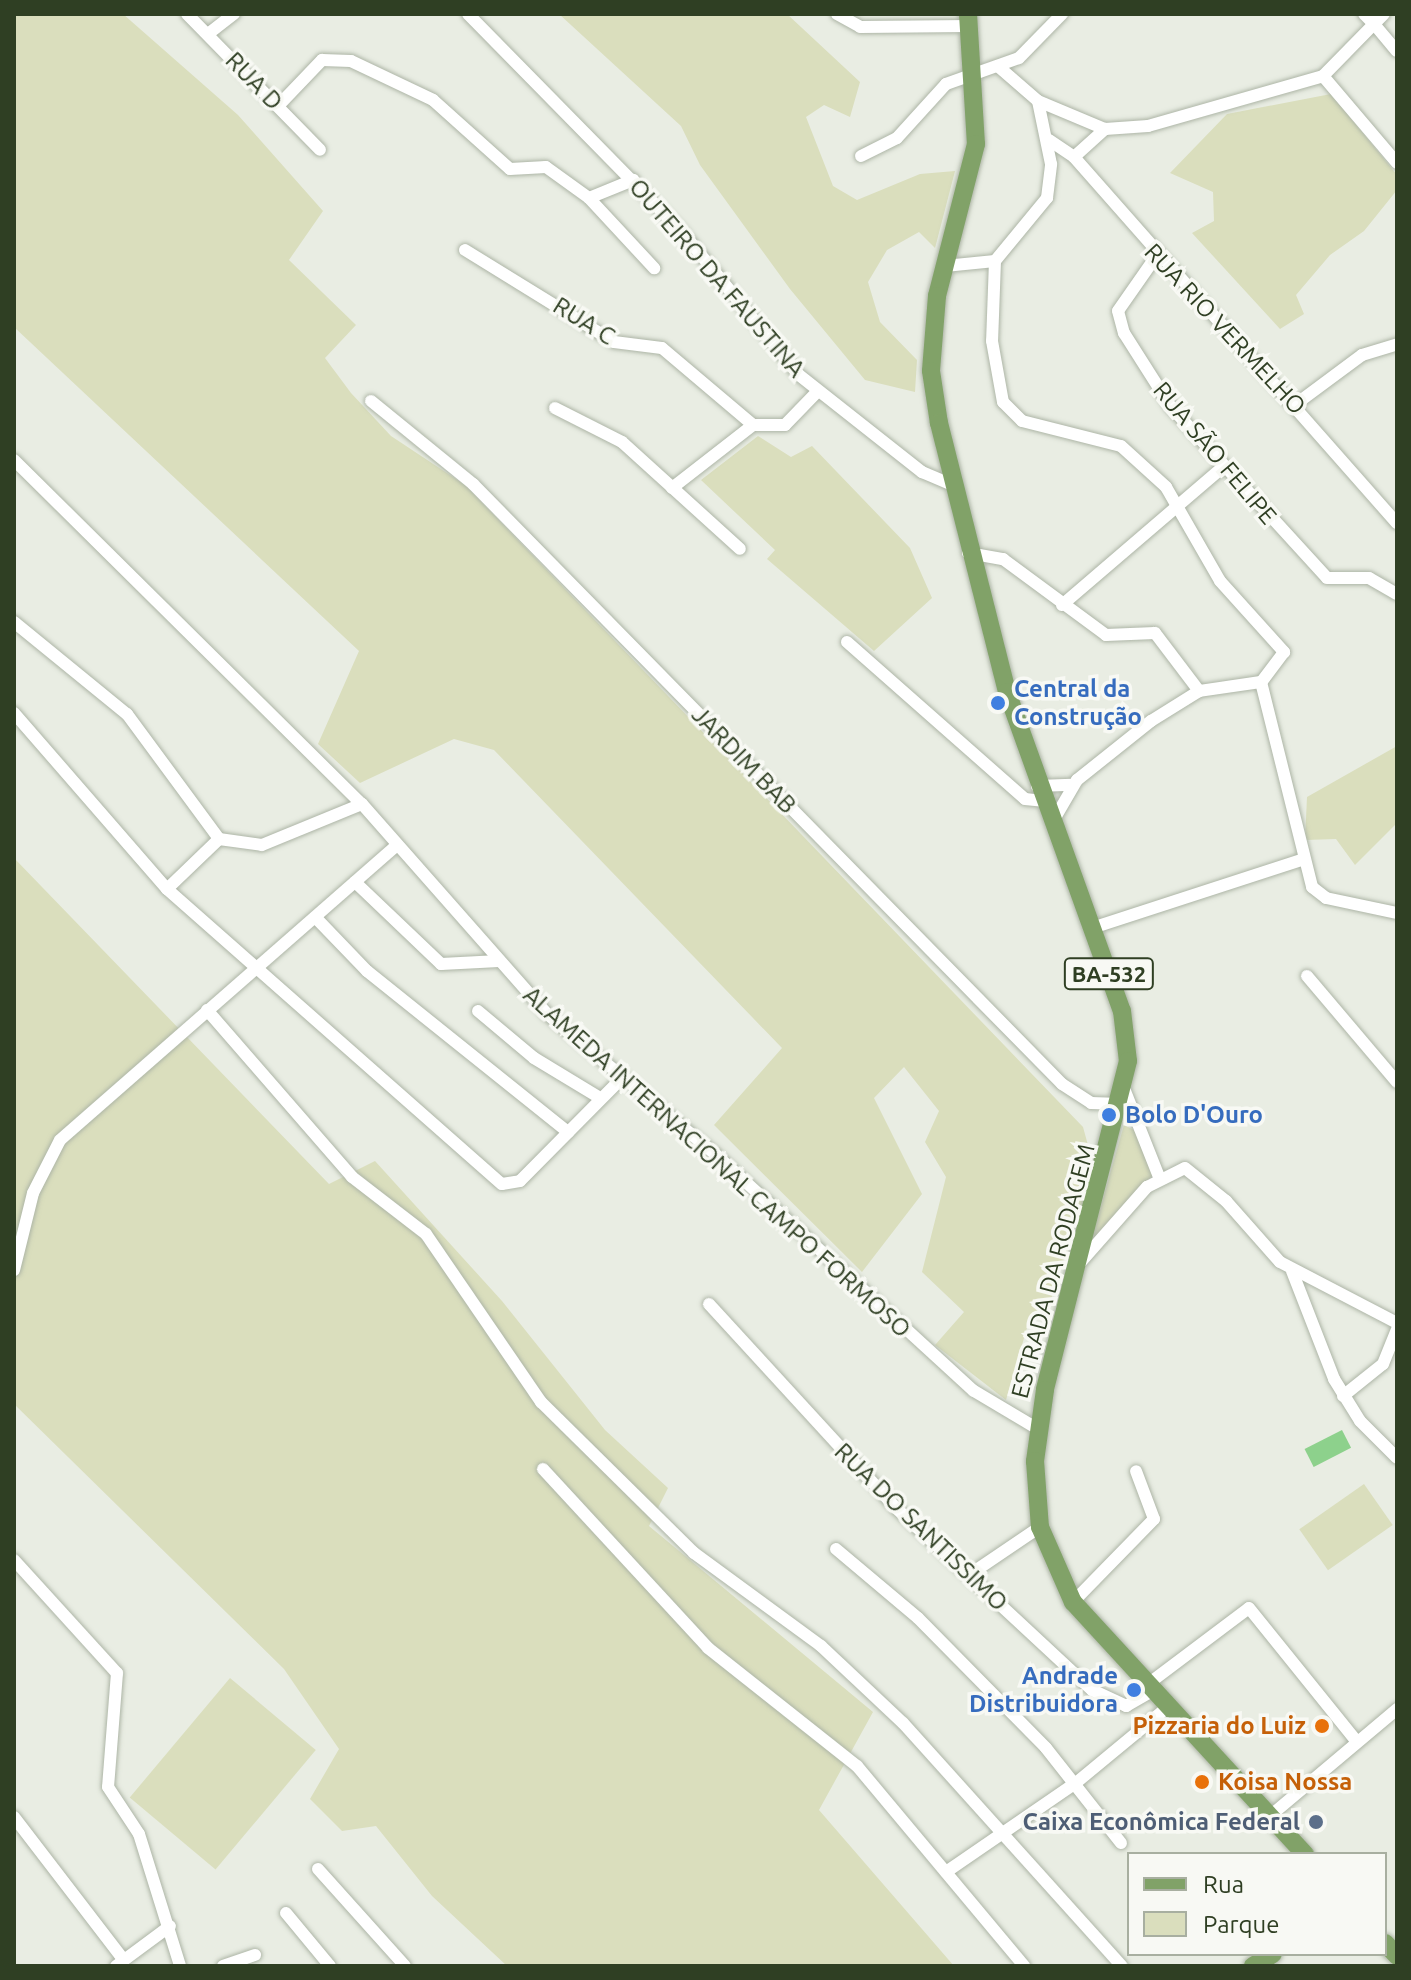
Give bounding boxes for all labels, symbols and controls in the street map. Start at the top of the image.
street label: RUA D [220,46,288,116]
street label: OUTEIRO DA FAUSTINA [623,173,811,383]
street label: RUA RIO VERMELHO [1138,238,1312,420]
street label: RUA C [548,291,620,351]
street label: RUA SÃO FELIPE [1147,376,1283,530]
place label: Central da Construção [1014,675,1142,731]
marker: Central da Construção [989,694,1007,712]
street label: JARDIM BAB [686,700,802,820]
road number: BA-532 [1063,956,1155,992]
street label: ALAMEDA INTERNACIONAL CAMPO FORMOSO [518,980,916,1344]
place label: Bolo D'Ouro [1125,1101,1263,1129]
marker: Bolo D'Ouro [1100,1106,1118,1124]
street label: ESTRADA DA RODAGEM [1005,1141,1101,1401]
street label: RUA DO SANTISSIMO [829,1437,1013,1617]
place label: Andrade Distribuidora [969,1662,1118,1718]
marker: Andrade Distribuidora [1125,1681,1143,1699]
place label: Pizzaria do Luiz [1132,1712,1306,1740]
marker: Pizzaria do Luiz [1313,1717,1331,1735]
place label: Koisa Nossa [1218,1768,1352,1796]
marker: Koisa Nossa [1193,1773,1211,1791]
place label: Caixa Econômica Federal [1022,1808,1300,1836]
marker: Caixa Econômica Federal [1307,1813,1325,1831]
legend [1127,1852,1387,1956]
text: Rua [1203,1871,1244,1898]
text: Parque [1203,1911,1280,1938]

